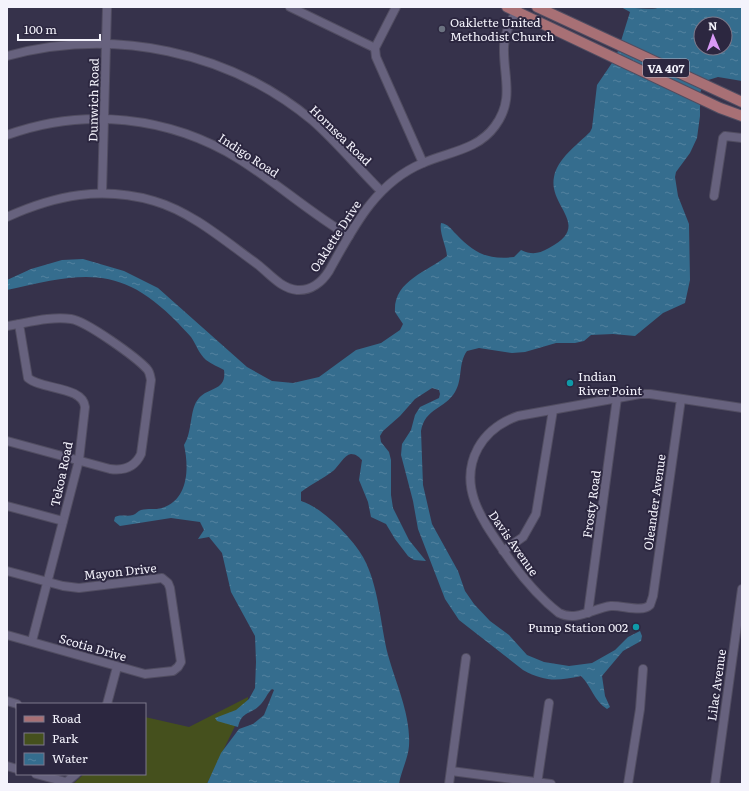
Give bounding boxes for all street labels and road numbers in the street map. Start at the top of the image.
street label: Dunwich Road [83,57,103,142]
road number: VA 407 [643,59,689,77]
street label: Hornsea Road [306,101,376,170]
street label: Indigo Road [215,129,283,182]
street label: Oaklette Drive [305,196,365,276]
street label: Tekoa Road [45,439,77,508]
street label: Oleander Avenue [638,453,670,551]
street label: Frosty Road [577,468,605,539]
street label: Davis Avenue [485,507,543,579]
street label: Mayon Drive [83,558,157,584]
street label: Scotia Drive [57,629,129,665]
street label: Lilac Avenue [702,648,730,722]

